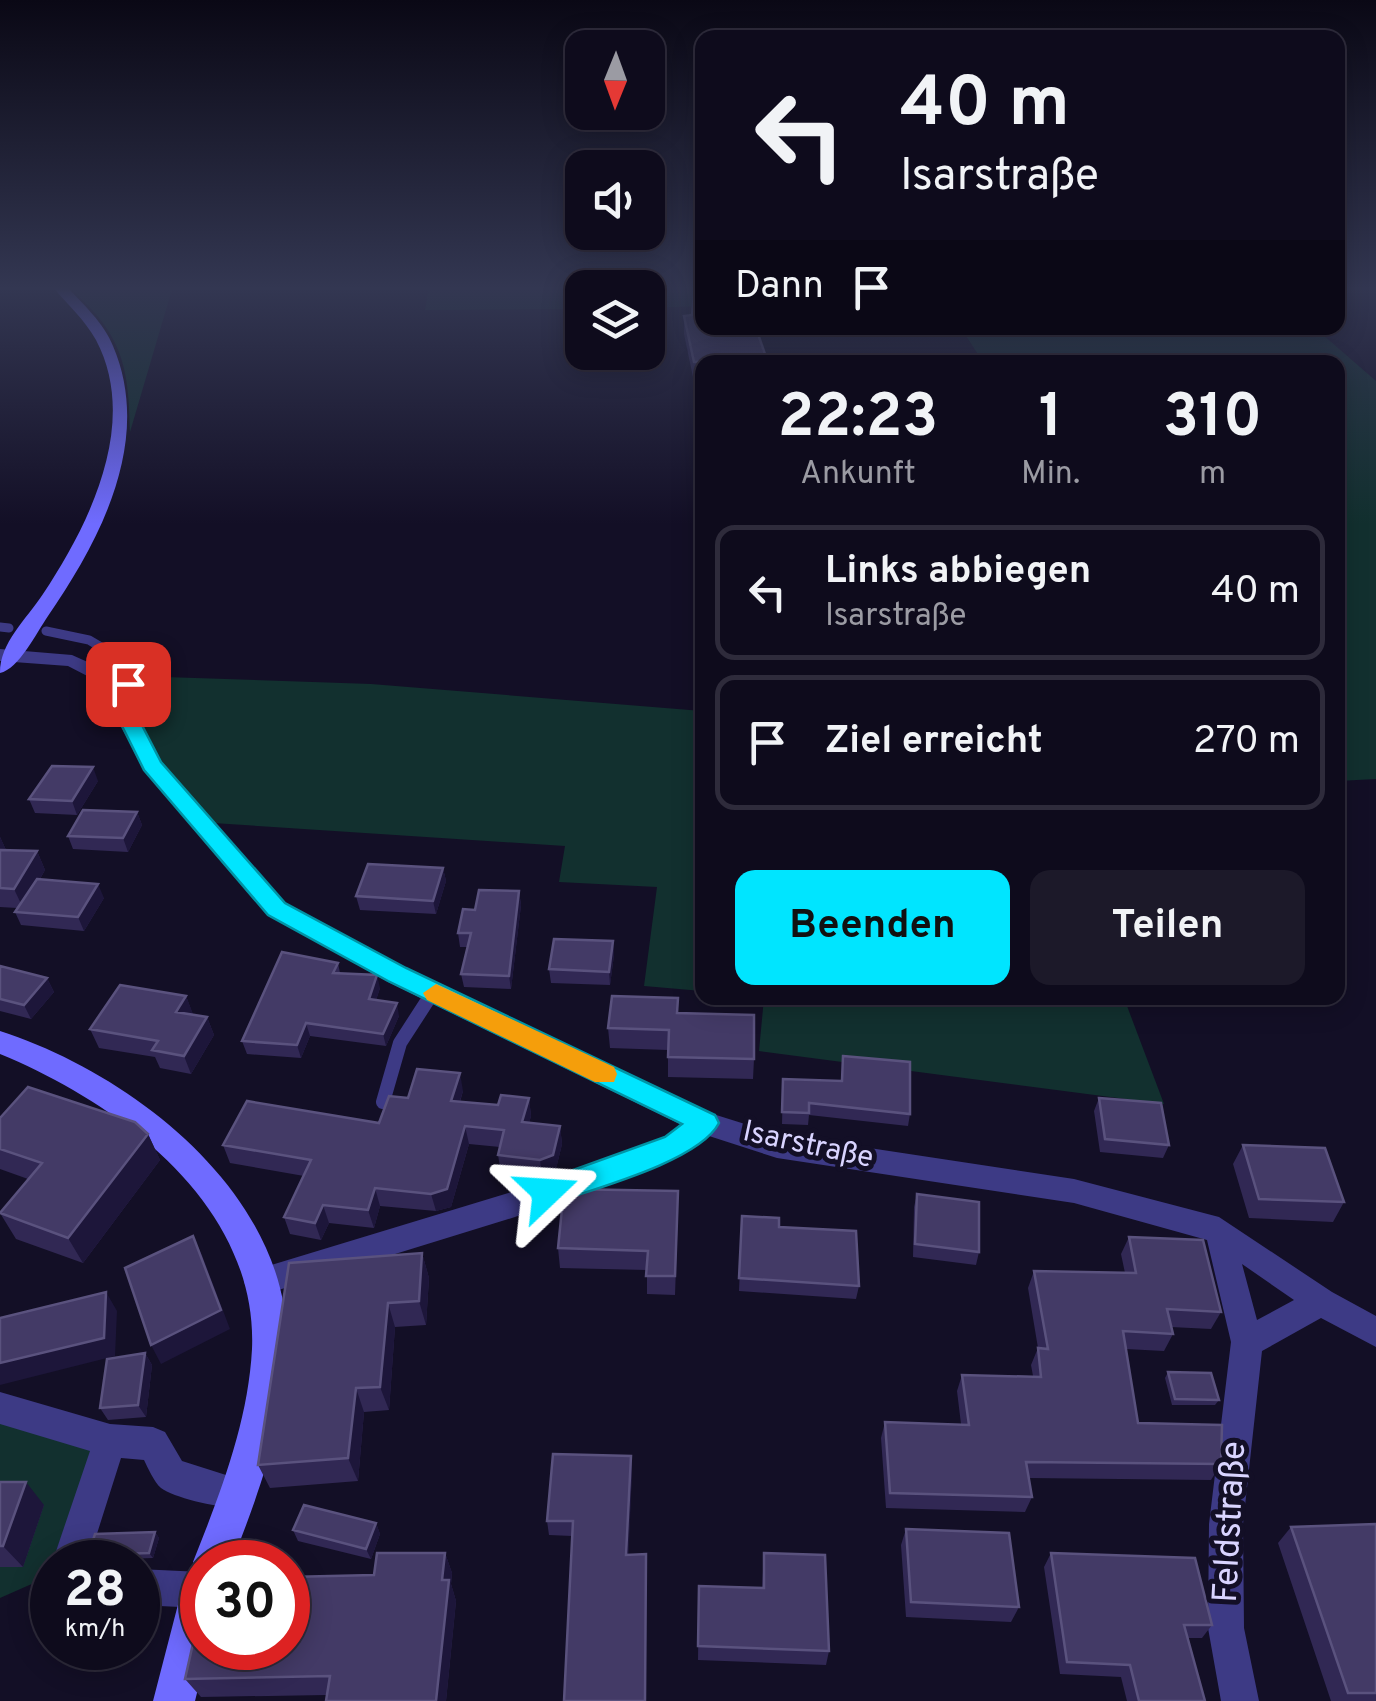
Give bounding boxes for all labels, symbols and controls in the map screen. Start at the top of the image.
north arrow [565,30,665,130]
map controls [565,30,665,370]
text: 40 m [900,62,1070,151]
icon: left [735,70,865,200]
text: Isarstraße [900,149,1099,206]
button: sound [565,150,665,250]
icon: arrive [844,260,899,315]
text: Dann [735,263,824,312]
button: layers [565,270,665,370]
text: 22:23 [778,382,938,458]
text: 1 [1039,382,1063,458]
text: 310 [1163,382,1262,458]
text: Ankunft [800,455,916,495]
text: Min. [1021,455,1080,495]
text: m [1199,455,1226,495]
text: Links abbiegen [825,548,1091,597]
icon: left [740,565,795,620]
text: 40 m [1211,568,1300,617]
text: Isarstraße [825,597,967,637]
pin [86,642,171,727]
icon: arrive [101,657,156,712]
icon: arrive [740,715,795,770]
text: Ziel erreicht [825,718,1043,767]
text: 270 m [1193,718,1300,767]
button: Beenden [735,870,1010,985]
button: Teilen [1030,870,1305,985]
street label: Isarstraße [739,1114,877,1178]
position arrow [495,1140,599,1244]
street label: Feldstraße [1205,1440,1257,1604]
speed limit sign: 30 [180,1540,310,1670]
text: 28 [64,1561,126,1624]
text: km/h [65,1614,125,1646]

